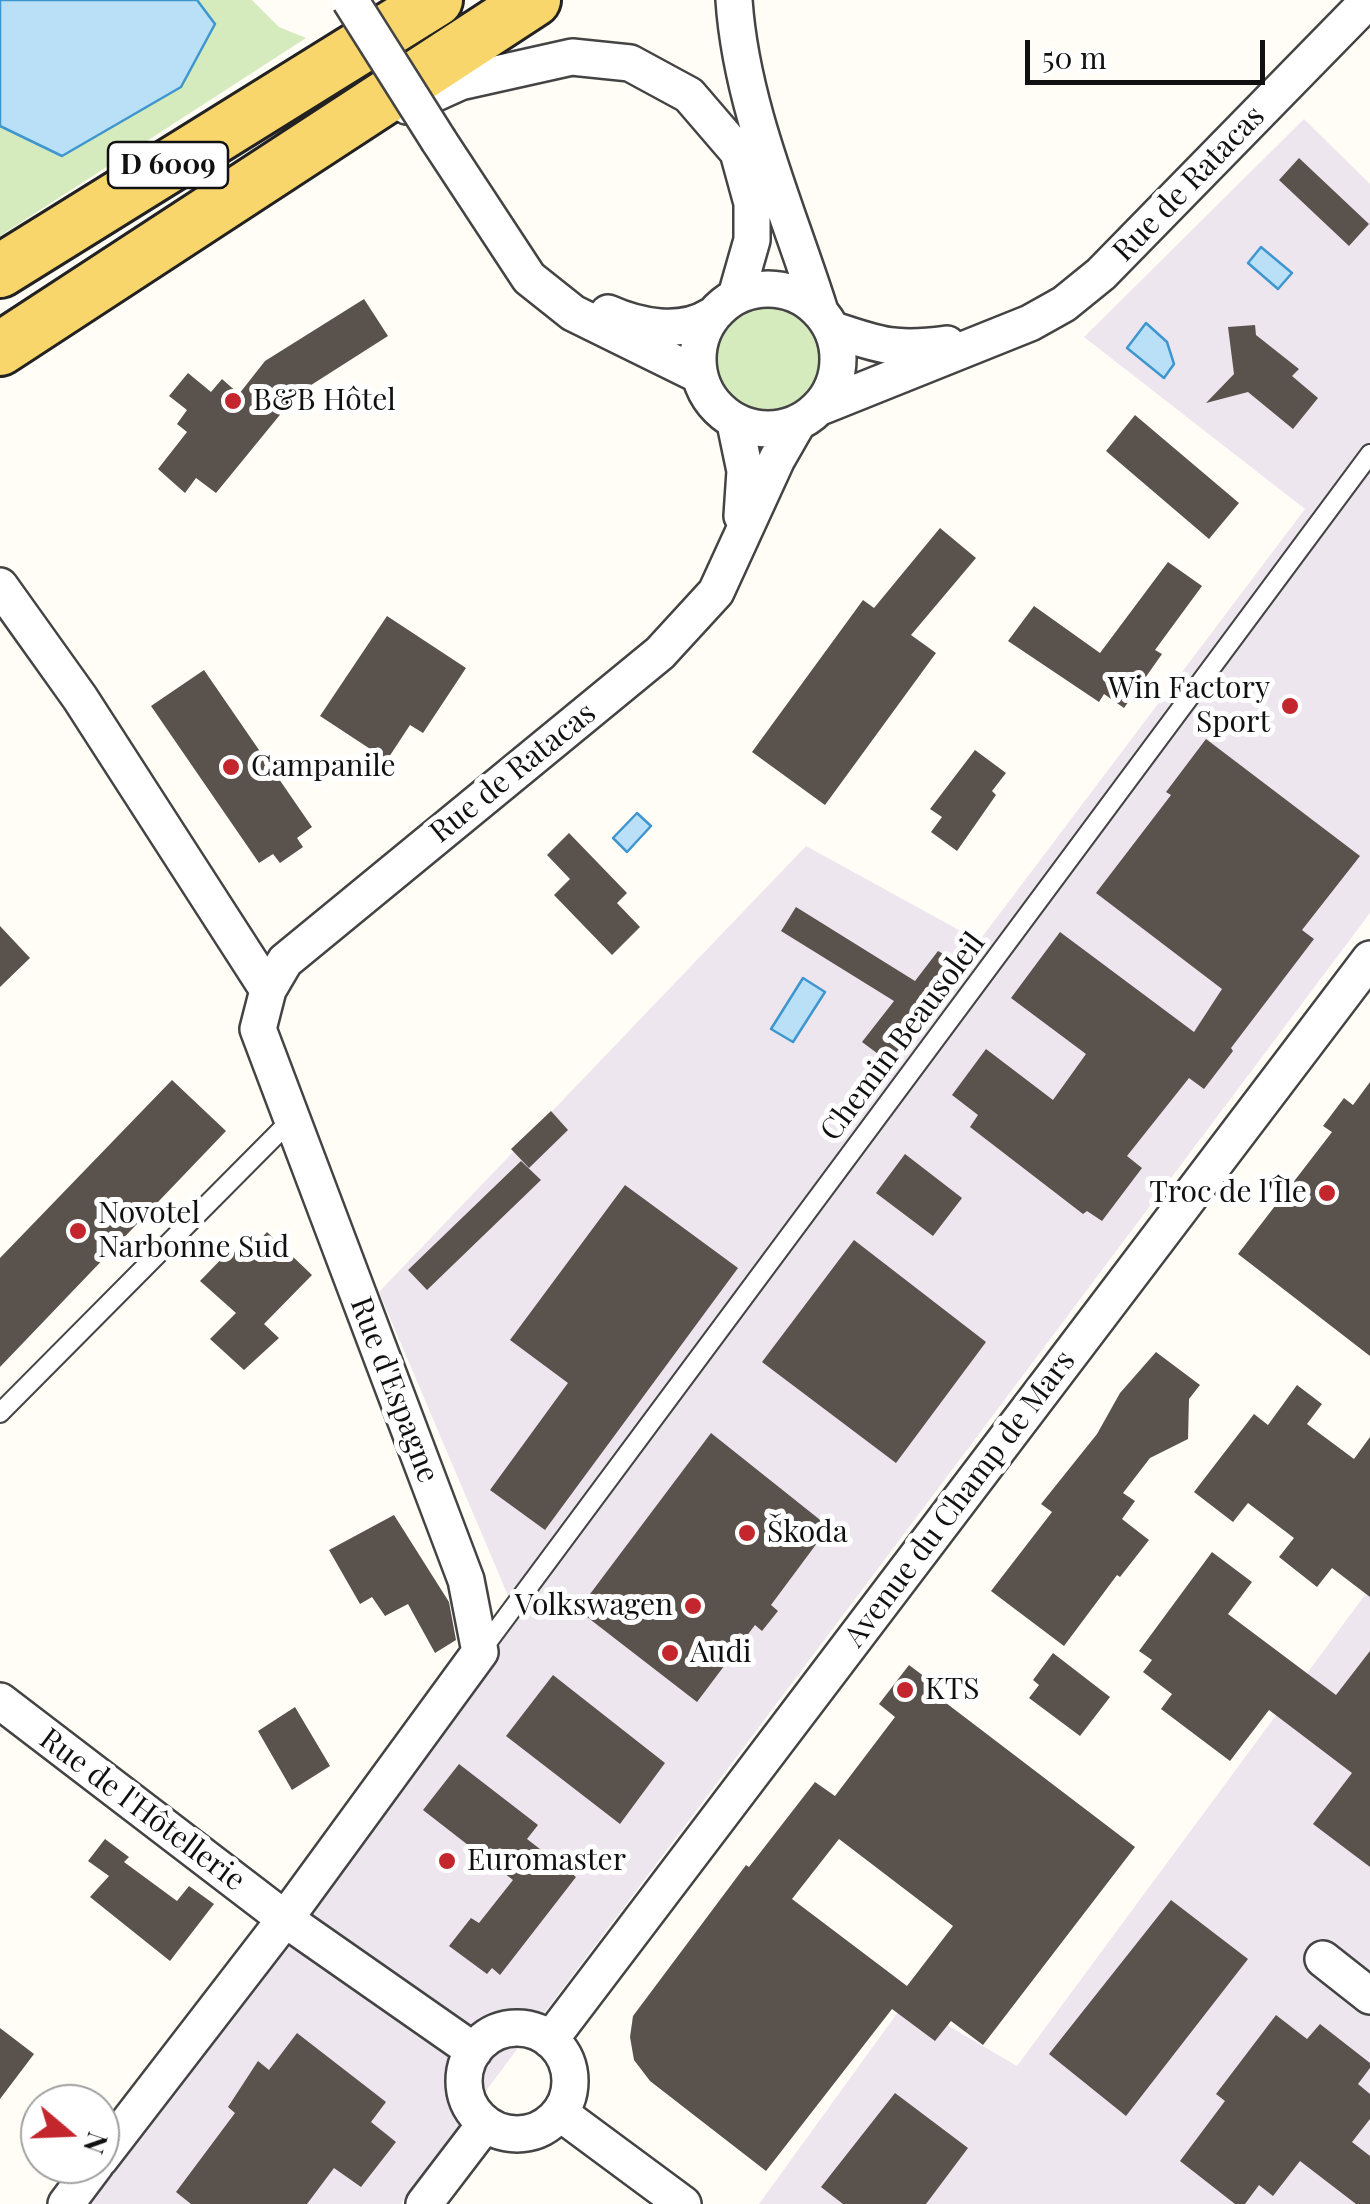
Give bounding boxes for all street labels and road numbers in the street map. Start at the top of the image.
street label: Rue de Ratacas [1106,99,1272,269]
road number: D 6009 [108,142,228,188]
street label: Rue de Ratacas [423,695,603,851]
street label: Chemin Beausoleil [813,926,993,1148]
street label: Rue d'Espagne [342,1292,446,1488]
street label: Avenue du Champ de Mars [837,1344,1083,1654]
street label: Rue de l'Hôtellerie [32,1721,252,1899]

